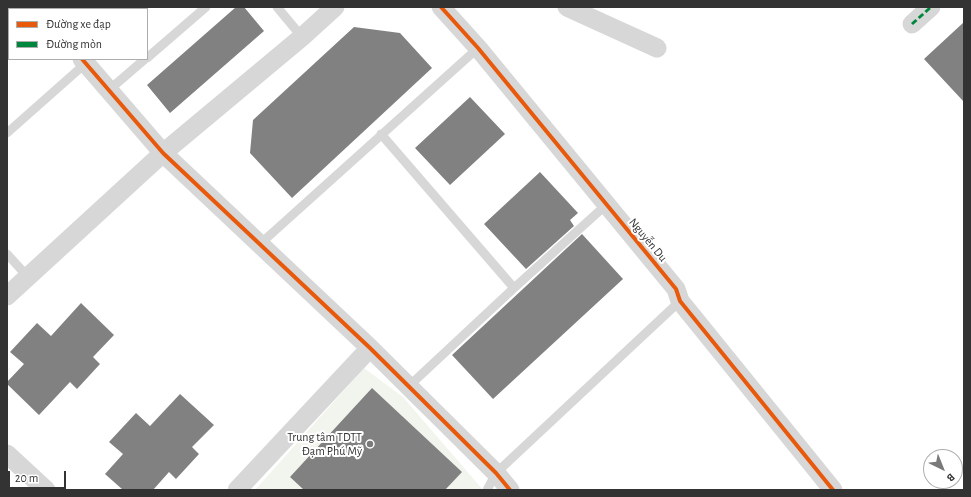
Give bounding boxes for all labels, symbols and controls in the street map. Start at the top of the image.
legend [8,8,148,60]
text: Đường xe đạp [46,18,111,30]
text: Đường mòn [46,38,102,50]
street label: Nguyễn Du [626,215,670,265]
place label: Trung tâm TDTT Đạm Phú Mỹ [287,430,362,458]
marker: Trung tâm TDTT Đạm Phú Mỹ [365,439,375,449]
north arrow [923,449,963,489]
scale bar [10,463,68,489]
text: B [945,471,957,484]
text: 20 m [15,472,38,484]

